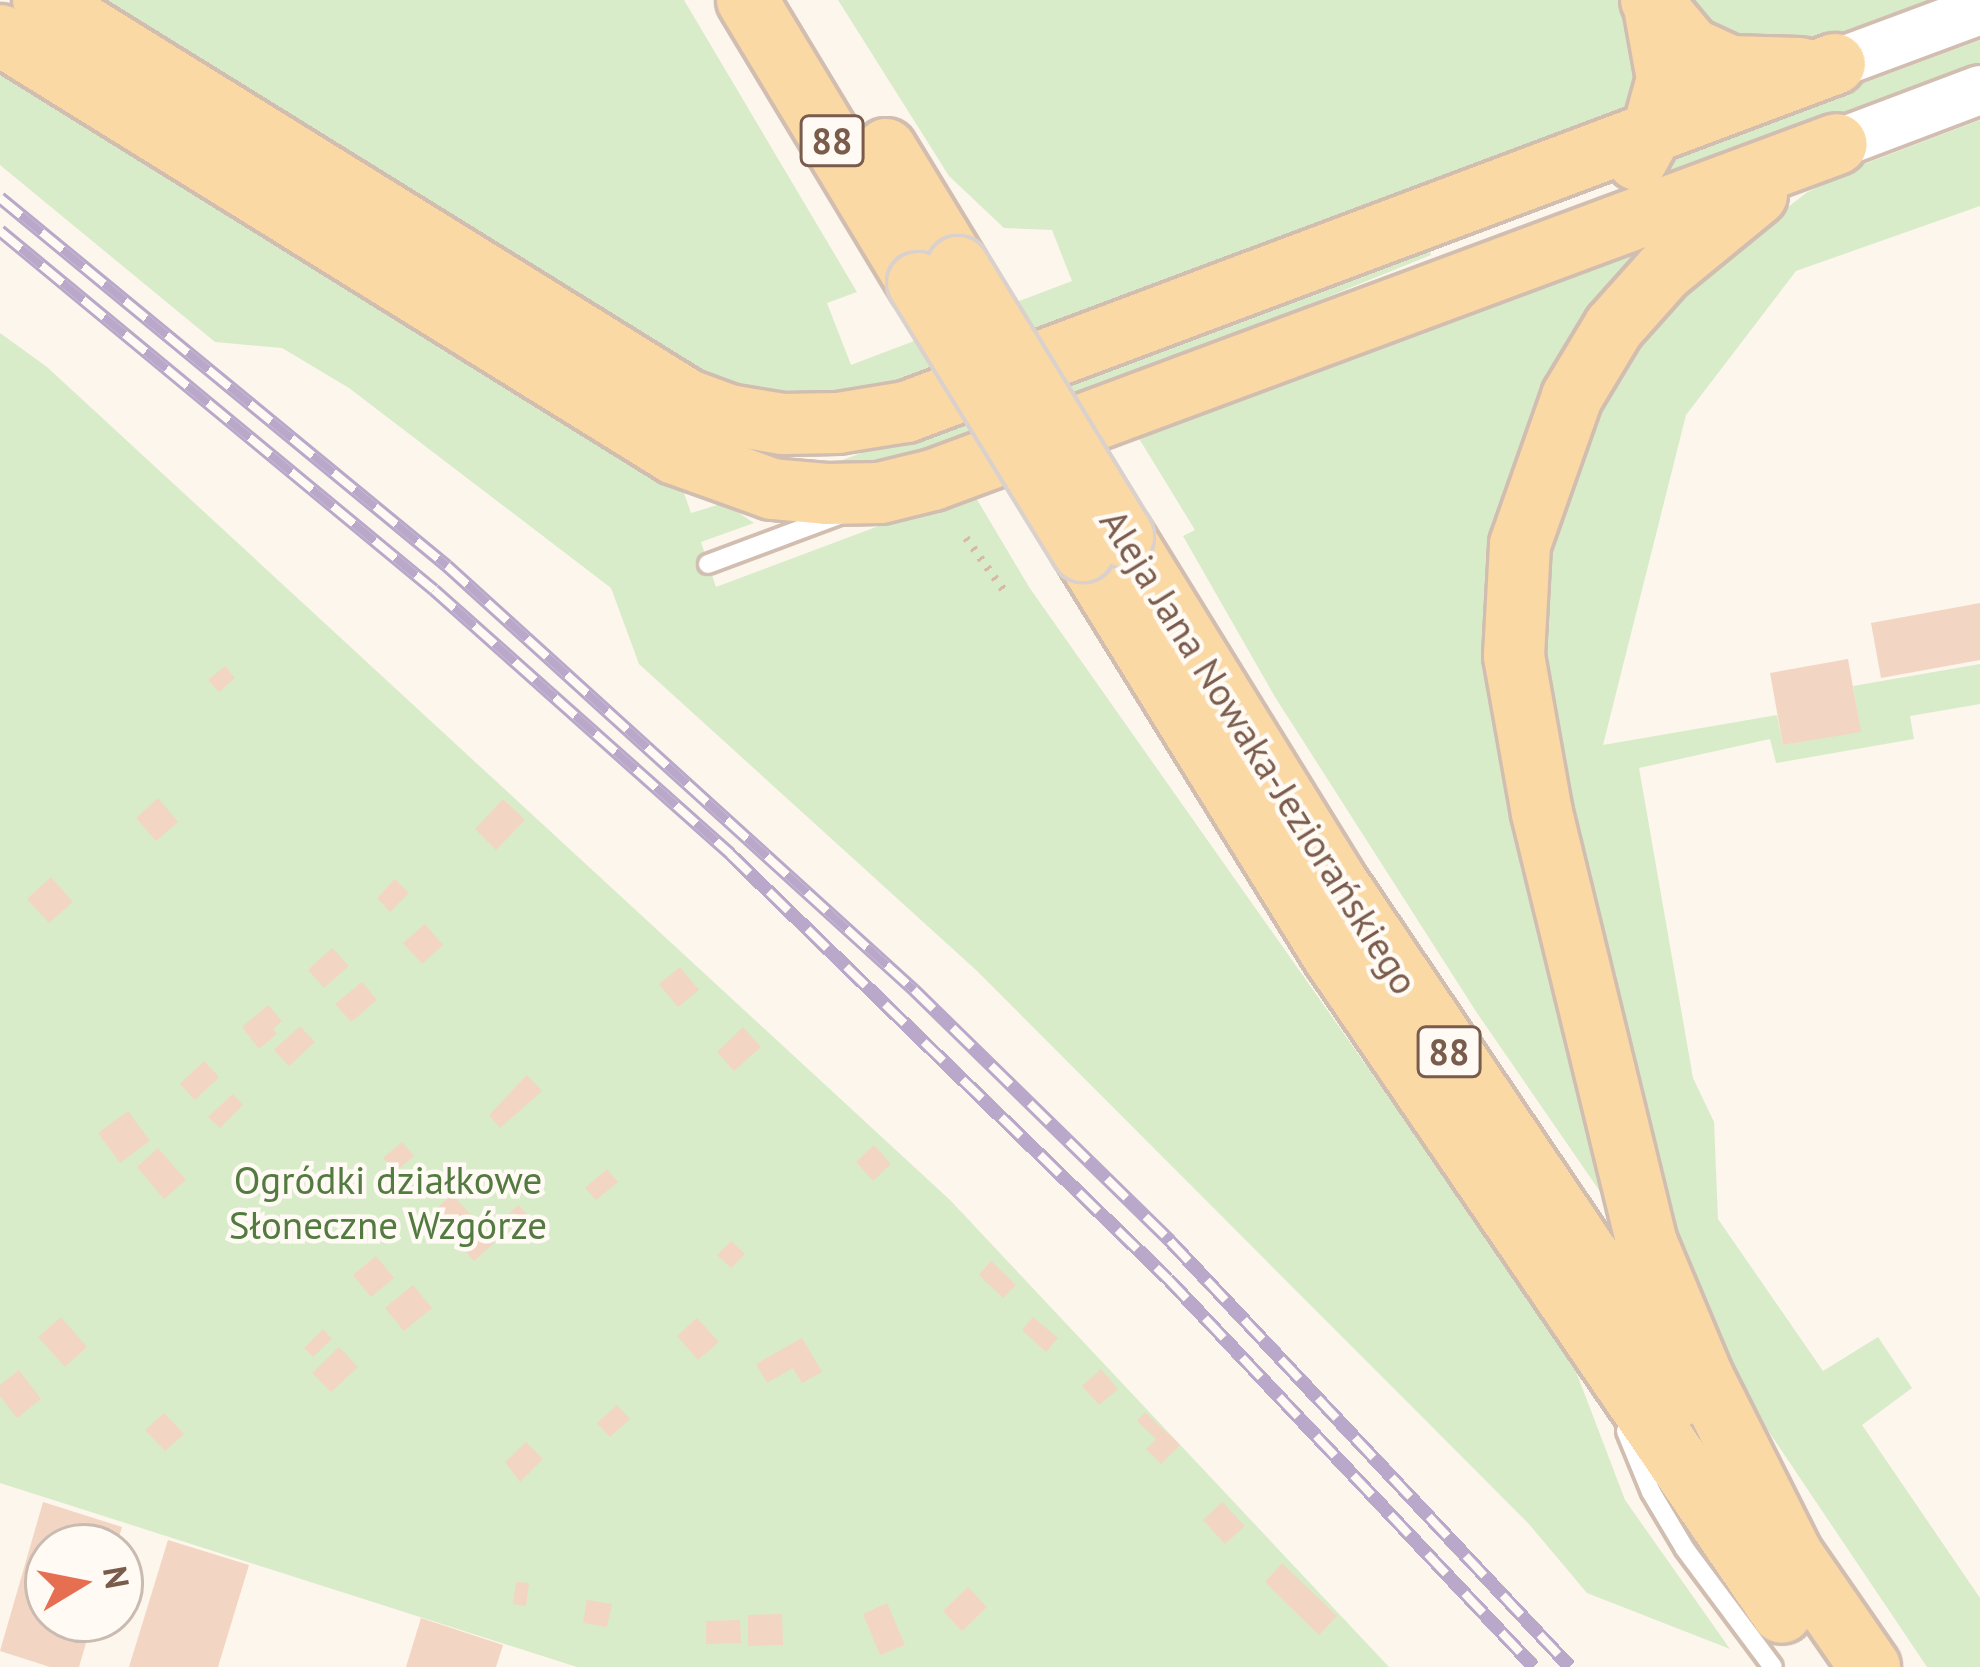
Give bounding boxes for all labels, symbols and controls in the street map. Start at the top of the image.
road number: 88 [799,111,865,171]
street label: Aleja Jana Nowaka-Jeziorańskiego [1090,501,1428,1003]
road number: 88 [1416,1022,1482,1082]
park label: Ogródki działkowe Słoneczne Wzgórze [228,1158,548,1249]
north arrow [24,1523,144,1643]
text: N [94,1563,140,1592]

